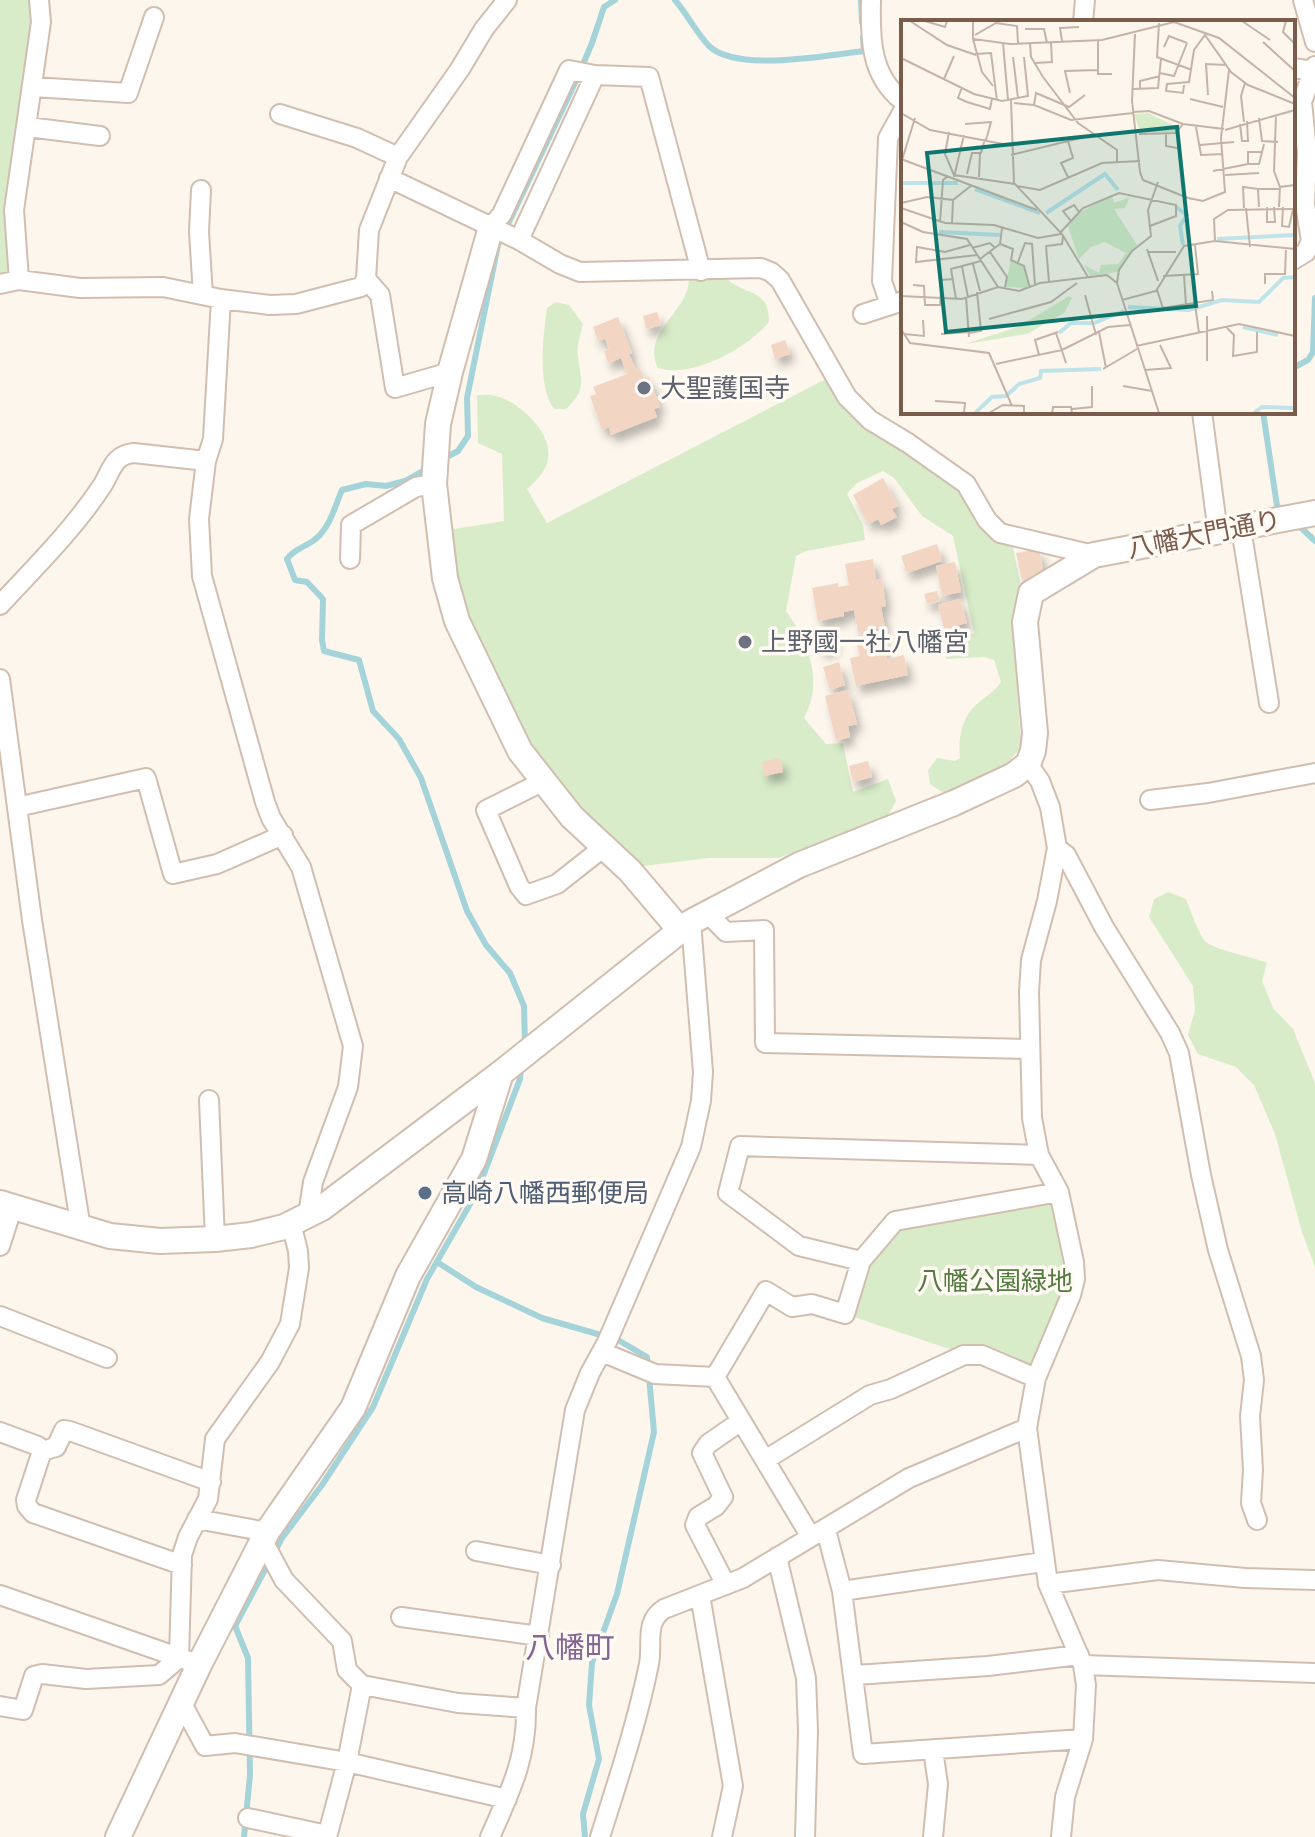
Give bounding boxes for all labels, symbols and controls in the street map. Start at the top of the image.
inset map [901,20,1295,414]
place label: 大聖護国寺 [660,373,790,403]
marker: 大聖護国寺 [635,379,653,397]
street label: 八幡大門通り [1125,504,1283,564]
place label: 上野國一社八幡宮 [761,627,969,657]
marker: 上野國一社八幡宮 [736,633,754,651]
place label: 高崎八幡西郵便局 [441,1178,649,1208]
marker: 高崎八幡西郵便局 [416,1184,434,1202]
park label: 八幡公園緑地 [917,1266,1073,1296]
district label: 八幡町 [525,1631,615,1664]

